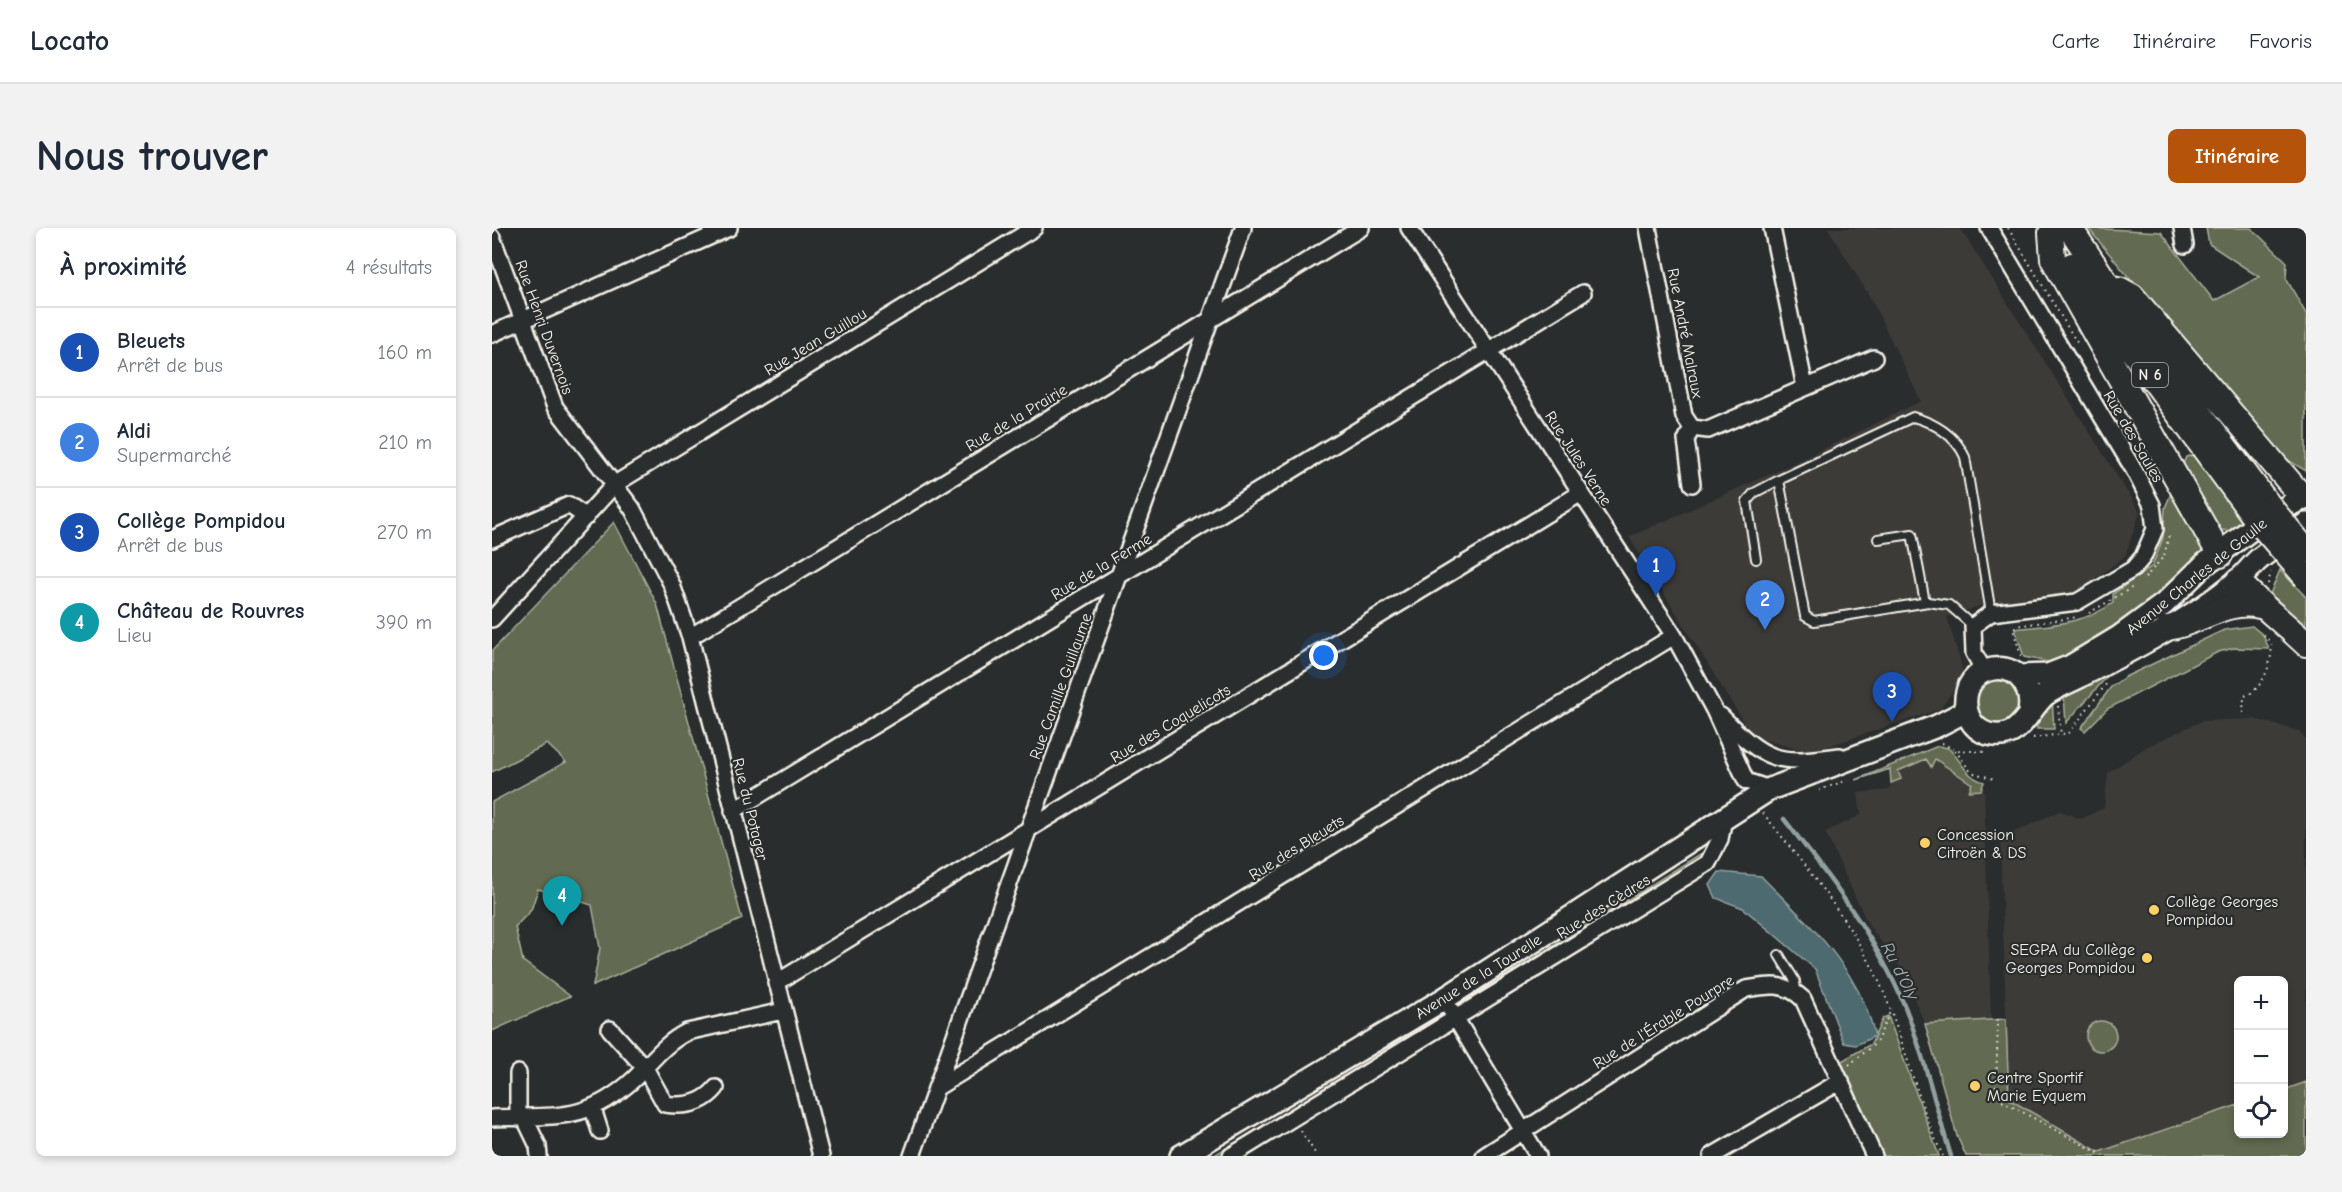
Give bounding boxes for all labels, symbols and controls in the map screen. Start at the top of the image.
text: Locato [30,25,109,57]
text: Carte [2052,29,2100,53]
text: Itinéraire [2133,29,2216,53]
text: Favoris [2249,29,2312,53]
button: Itinéraire [2168,129,2306,183]
text: Nous trouver [36,132,268,181]
text: À proximité [60,252,187,282]
text: 4 résultats [346,256,432,279]
street label: Rue Henri Duvernois [511,258,577,397]
street label: Rue André Malraux [1664,267,1707,400]
street label: Rue Jean Guillou [761,304,870,379]
text: Bleuets [117,328,185,354]
text: 1 [76,341,83,364]
text: 160 m [378,341,432,364]
text: Arrêt de bus [117,354,223,377]
road number: N 6 [2132,363,2168,387]
street label: Rue de la Prairie [963,381,1070,455]
street label: Rue des Saules [2100,387,2167,486]
street label: Rue Jules Verne [1541,408,1615,509]
text: Aldi [117,418,151,444]
text: 2 [75,431,84,454]
text: 210 m [378,431,432,454]
text: Supermarché [117,444,231,467]
text: Collège Pompidou [117,508,286,534]
street label: Avenue Charles de Gaulle [2123,515,2270,639]
text: 3 [75,521,84,544]
text: 270 m [377,521,432,544]
street label: Rue de la Ferme [1048,530,1155,604]
text: Arrêt de bus [117,534,223,557]
pin: 1 [1636,546,1676,596]
pin: 2 [1746,580,1784,630]
text: Château de Rouvres [117,598,304,624]
text: 4 [75,611,84,634]
text: 390 m [376,611,432,634]
street label: Rue Camille Guillaume [1026,611,1096,762]
text: Lieu [117,624,152,647]
your location [1309,641,1338,670]
pin: 3 [1872,672,1912,722]
street label: Rue des Coquelicots [1107,681,1234,767]
street label: Rue du Potager [729,756,772,863]
street label: Rue des Bleuets [1246,811,1348,884]
place label: Concession Citroën & DS [1937,826,2026,862]
marker: Concession Citroën & DS [1918,836,1932,850]
street label: Rue des Cèdres [1554,871,1654,943]
pin: 4 [542,876,582,926]
place label: Collège Georges Pompidou [2166,893,2278,929]
marker: Collège Georges Pompidou [2147,903,2161,917]
street label: Avenue de la Tourelle [1412,931,1545,1023]
water label: Ru d'Oly [1876,939,1923,1005]
place label: SEGPA du Collège Georges Pompidou [2005,941,2135,977]
marker: SEGPA du Collège Georges Pompidou [2140,951,2154,965]
street label: Rue de l'Érable Pourpre [1589,970,1737,1073]
map controls [2234,976,2288,1138]
button: + [2234,976,2288,1030]
button: − [2234,1030,2288,1084]
place label: Centre Sportif Marie Eyquem [1987,1069,2086,1105]
marker: Centre Sportif Marie Eyquem [1968,1079,1982,1093]
button: locate [2234,1084,2288,1138]

